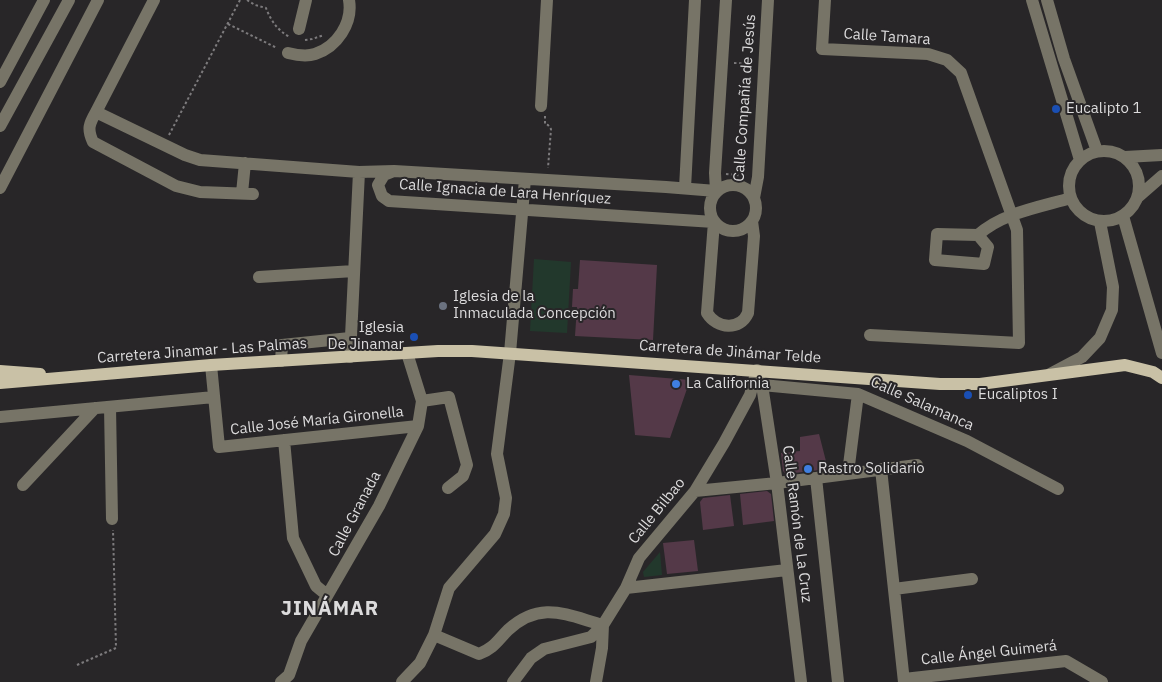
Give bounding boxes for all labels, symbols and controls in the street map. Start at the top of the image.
street label: Calle Compañía de Jesús [730,14,760,182]
street label: Calle Tamara [843,25,931,49]
place label: Eucalipto 1 [1066,100,1141,118]
marker: Eucalipto 1 [1050,103,1062,115]
street label: Calle Ignacia de Lara Henríquez [398,176,612,208]
place label: Iglesia de la Inmaculada Concepción [453,288,616,323]
marker: Iglesia de la Inmaculada Concepción [437,300,449,312]
place label: Iglesia De Jinamar [328,319,404,354]
marker: Iglesia De Jinamar [408,331,420,343]
street label: Carretera Jinamar - Las Palmas [96,335,308,367]
street label: Carretera de Jinámar Telde [638,337,822,367]
street label: Calle Salamanca [868,373,976,435]
place label: La California [686,375,769,393]
marker: La California [670,378,682,390]
place label: Eucaliptos I [978,386,1058,404]
marker: Eucaliptos I [962,389,974,401]
street label: Calle José María Gironella [229,403,405,439]
street label: Calle Ramón de La Cruz [778,444,816,604]
place label: Rastro Solidario [818,460,925,478]
marker: Rastro Solidario [802,463,814,475]
street label: Calle Granada [325,468,385,560]
street label: Calle Bilbao [625,474,689,548]
district label: JINÁMAR [280,597,380,621]
street label: Calle Ángel Guimerá [920,637,1058,669]

